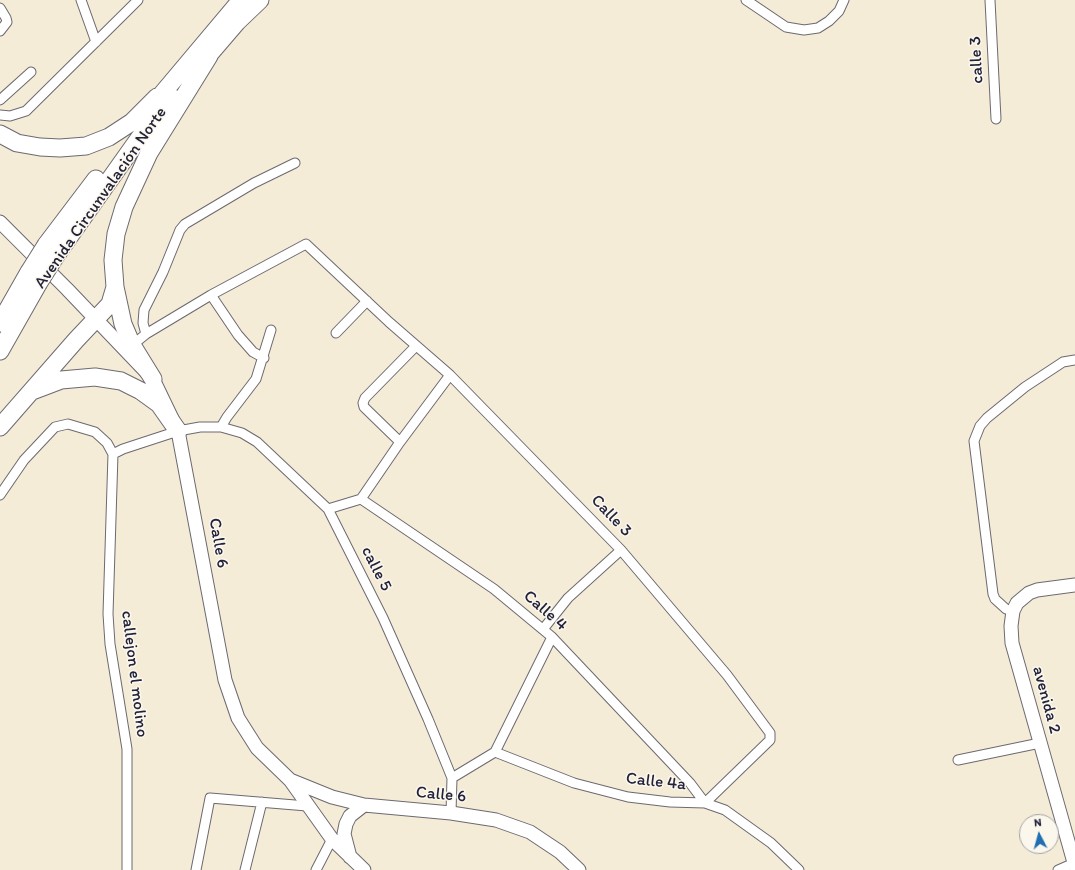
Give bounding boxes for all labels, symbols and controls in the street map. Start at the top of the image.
street label: calle 3 [966,36,988,84]
street label: Avenida Circunvalación Norte [30,103,172,293]
street label: Calle 3 [586,491,636,541]
street label: Calle 6 [204,516,232,570]
street label: calle 5 [356,543,396,595]
street label: Calle 4 [519,586,571,636]
street label: callejon el molino [116,610,152,738]
street label: avenida 2 [1027,664,1065,736]
street label: Calle 4a [625,769,687,795]
street label: Calle 6 [415,783,467,807]
north arrow [1019,814,1059,854]
text: N [1033,816,1042,829]

